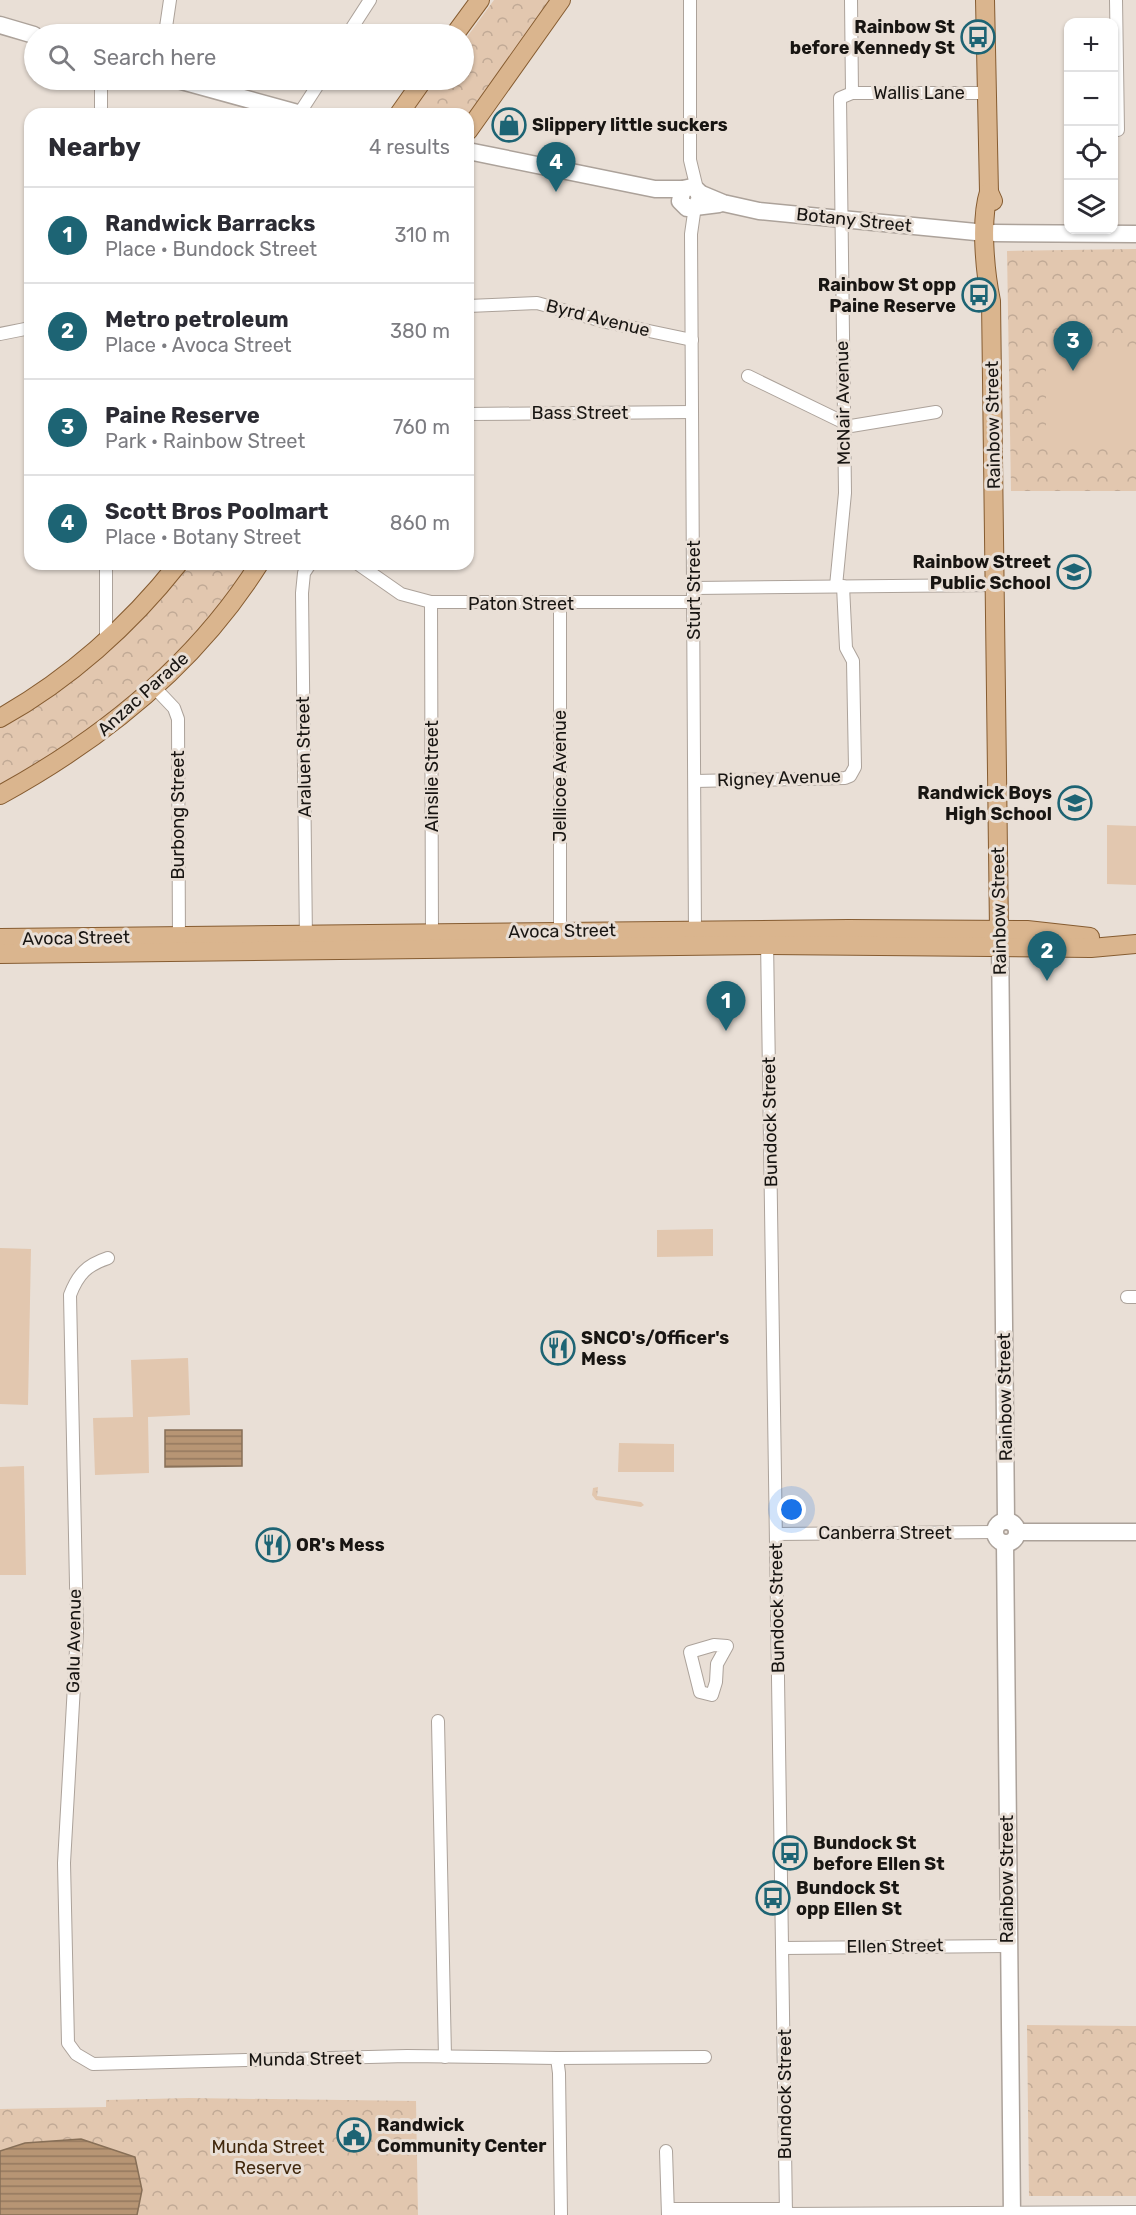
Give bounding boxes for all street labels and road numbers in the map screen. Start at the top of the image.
street label: Wallis Lane [873,82,965,104]
street label: Botany Street [795,203,913,237]
street label: Byrd Avenue [544,294,652,342]
street label: McNair Avenue [831,341,855,465]
street label: Rainbow Street [981,361,1005,489]
street label: Bass Street [532,402,628,424]
street label: Sturt Street [683,540,705,640]
street label: Paton Street [468,593,574,615]
street label: Anzac Parade [93,647,193,741]
street label: Araluen Street [292,696,316,818]
street label: Jellicoe Avenue [549,710,571,842]
street label: Ainslie Street [421,720,443,832]
street label: Burbong Street [167,751,189,879]
street label: Rigney Avenue [717,765,841,791]
street label: Rainbow Street [987,847,1011,975]
street label: Avoca Street [508,919,616,943]
street label: Avoca Street [22,926,130,950]
street label: Bundock Street [758,1057,782,1187]
street label: Rainbow Street [993,1333,1017,1461]
street label: Canberra Street [818,1522,952,1544]
street label: Bundock Street [765,1543,789,1673]
street label: Galu Avenue [62,1589,86,1693]
street label: Rainbow Street [996,1815,1018,1943]
street label: Ellen Street [846,1934,944,1958]
street label: Bundock Street [774,2029,796,2159]
street label: Munda Street [248,2047,362,2071]

